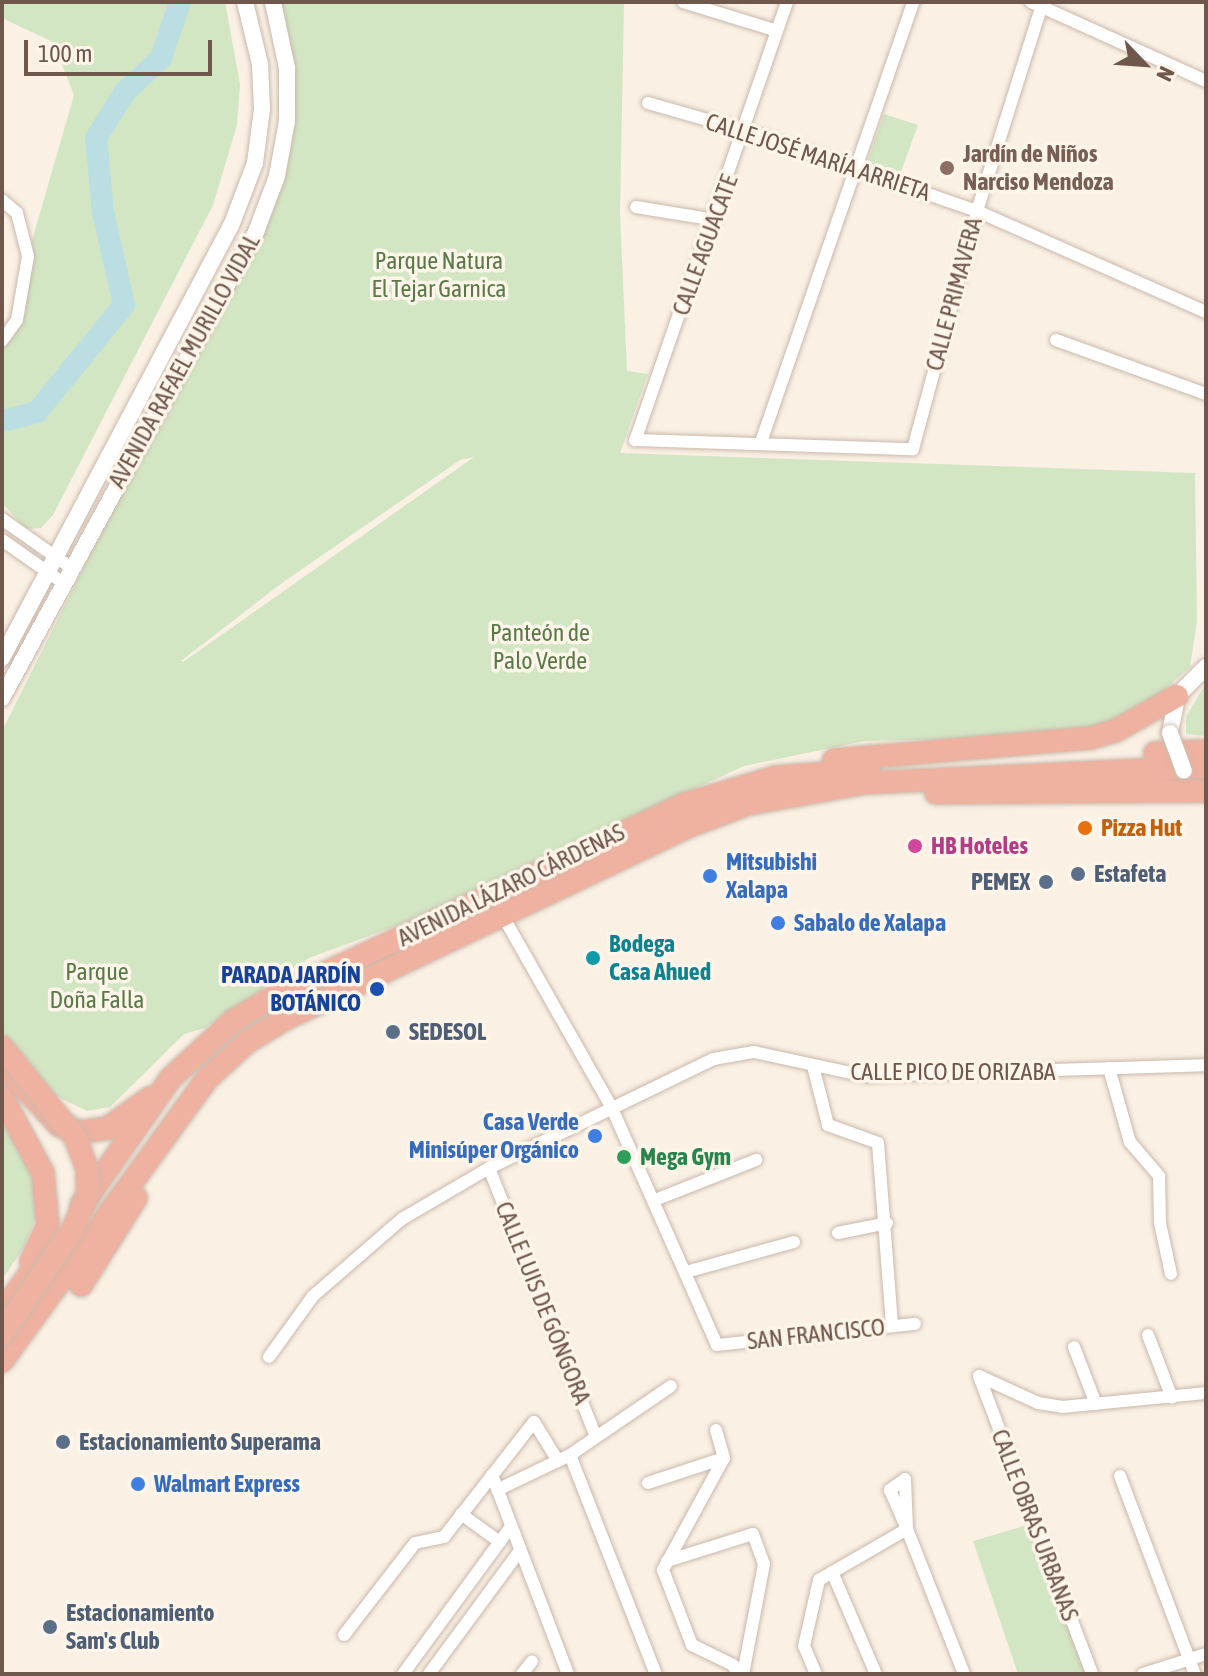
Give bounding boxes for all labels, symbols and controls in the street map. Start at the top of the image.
scale bar [28,24,216,74]
north arrow [1104,24,1184,104]
text: 100 m [38,40,92,67]
text: N [1151,63,1180,86]
street label: CALLE JOSÉ MARÍA ARRIETA [702,107,934,207]
place label: Jardín de Niños Narciso Mendoza [963,140,1114,196]
marker: Jardín de Niños Narciso Mendoza [938,159,956,177]
street label: CALLE AGUACATE [666,171,744,319]
street label: CALLE PRIMAVERA [920,214,988,374]
street label: AVENIDA RAFAEL MURILLO VIDAL [102,229,266,493]
park label: Parque Natura El Tejar Garnica [371,247,507,303]
park label: Panteón de Palo Verde [490,619,590,675]
place label: Pizza Hut [1101,814,1182,842]
street label: AVENIDA LÁZARO CÁRDENAS [393,817,629,953]
marker: Pizza Hut [1076,819,1094,837]
place label: HB Hoteles [931,832,1028,860]
marker: HB Hoteles [906,837,924,855]
place label: Mitsubishi Xalapa [726,848,817,904]
place label: Estafeta [1094,860,1166,888]
marker: Estafeta [1069,865,1087,883]
marker: Mitsubishi Xalapa [701,867,719,885]
place label: PEMEX [971,868,1030,896]
marker: PEMEX [1037,873,1055,891]
place label: Sabalo de Xalapa [794,909,946,937]
marker: Sabalo de Xalapa [769,914,787,932]
place label: Bodega Casa Ahued [609,930,711,986]
marker: Bodega Casa Ahued [584,949,602,967]
park label: Parque Doña Falla [49,958,145,1014]
place label: PARADA JARDÍN BOTÁNICO [221,961,361,1017]
marker: PARADA JARDÍN BOTÁNICO [368,980,386,998]
place label: SEDESOL [409,1018,486,1046]
marker: SEDESOL [384,1023,402,1041]
street label: CALLE PICO DE ORIZABA [851,1058,1055,1086]
place label: Casa Verde Minisúper Orgánico [409,1108,579,1164]
marker: Casa Verde Minisúper Orgánico [586,1127,604,1145]
place label: Mega Gym [640,1143,731,1171]
marker: Mega Gym [615,1148,633,1166]
street label: CALLE LUIS DE GÓNGORA [489,1198,597,1408]
street label: SAN FRANCISCO [746,1312,886,1356]
street label: CALLE OBRAS URBANAS [985,1425,1085,1625]
place label: Estacionamiento Superama [79,1428,321,1456]
marker: Estacionamiento Superama [54,1433,72,1451]
place label: Walmart Express [154,1470,300,1498]
marker: Walmart Express [129,1475,147,1493]
place label: Estacionamiento Sam's Club [66,1599,215,1655]
marker: Estacionamiento Sam's Club [41,1618,59,1636]

